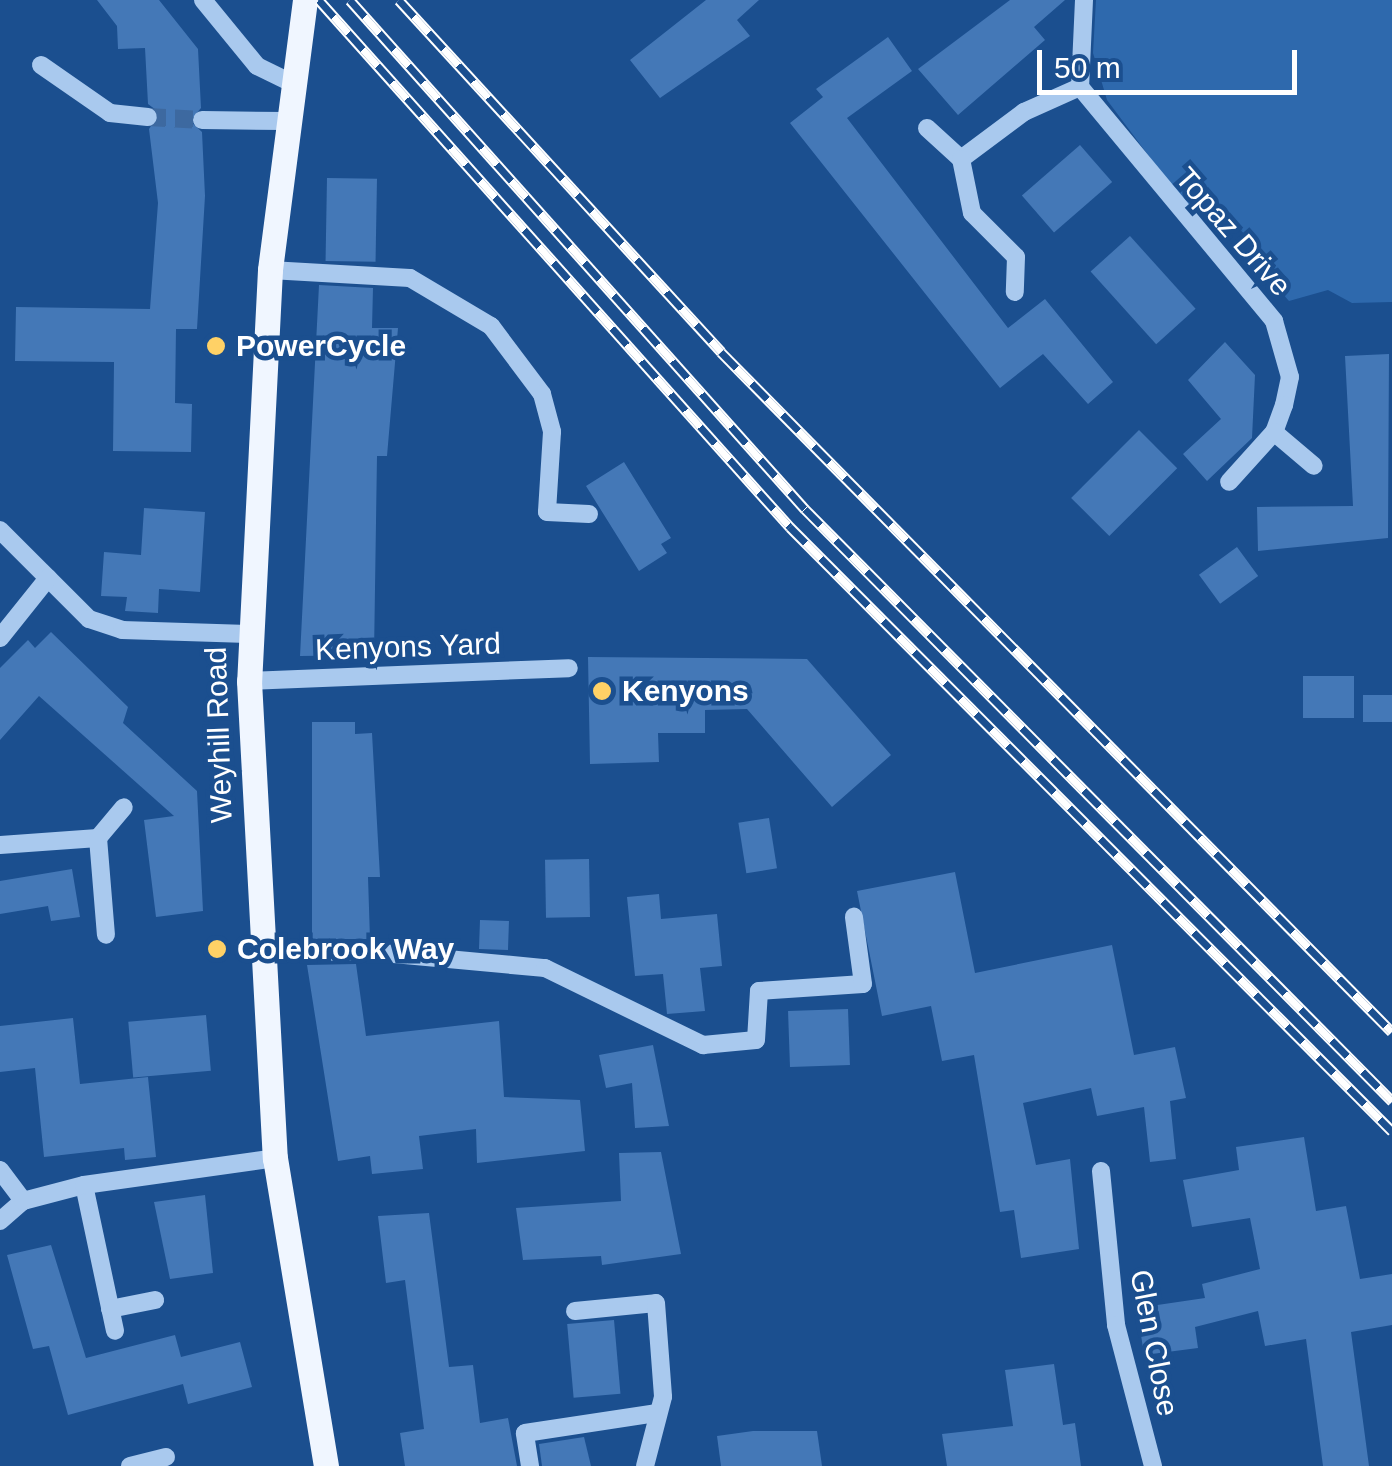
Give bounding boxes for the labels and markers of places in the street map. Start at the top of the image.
place label: PowerCycle [236,328,406,364]
marker: PowerCycle [205,335,227,357]
place label: Kenyons [622,673,749,709]
marker: Kenyons [591,680,613,702]
place label: Colebrook Way [237,931,454,967]
marker: Colebrook Way [206,938,228,960]

